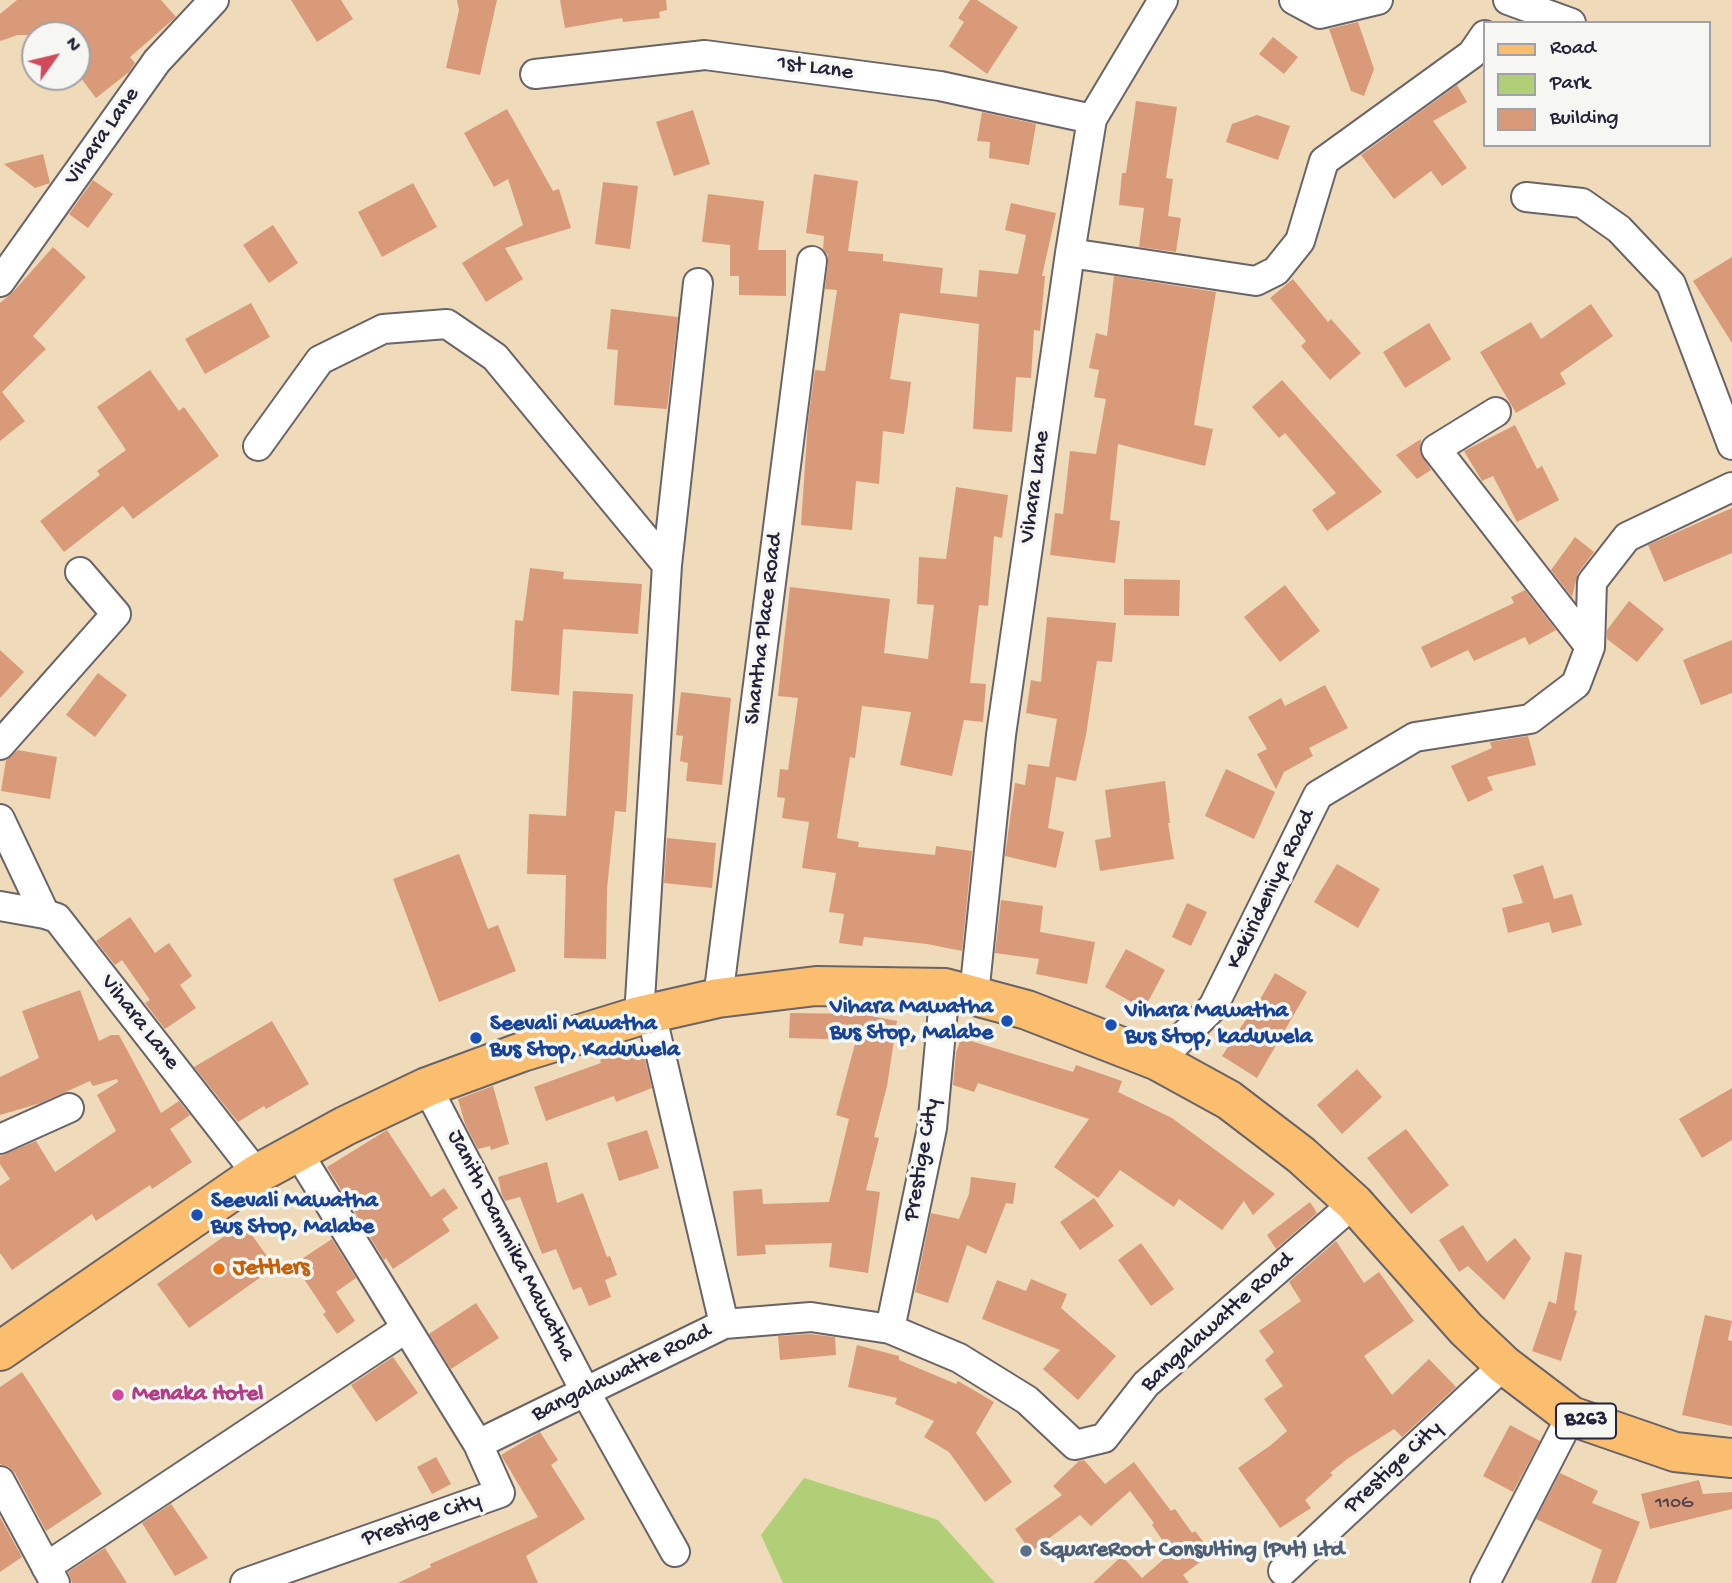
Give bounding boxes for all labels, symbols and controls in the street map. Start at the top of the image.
north arrow [21,21,91,91]
legend [1484,21,1711,147]
text: N [59,34,85,57]
text: Road [1550,37,1596,62]
street label: 1st Lane [775,50,855,88]
text: Park [1550,72,1590,97]
street label: Vihara Lane [59,83,147,191]
text: Building [1550,107,1619,132]
street label: Vihara Lane [1014,429,1058,545]
street label: Shantha Place Road [740,532,790,726]
street label: Kekirideniya Road [1221,806,1323,974]
street label: Vihara Lane [93,970,185,1076]
place label: Vihara Mawatha Bus Stop, Malabe [830,994,993,1048]
place label: Vihara Mawatha Bus Stop, kaduwela [1125,998,1312,1052]
place label: Seevali Mawatha Bus Stop, Kaduwela [490,1011,680,1065]
marker: Vihara Mawatha Bus Stop, Malabe [999,1013,1015,1029]
marker: Vihara Mawatha Bus Stop, kaduwela [1103,1017,1119,1033]
marker: Seevali Mawatha Bus Stop, Kaduwela [468,1030,484,1046]
street label: Prestige City [899,1096,947,1224]
street label: Janith Dammika Mawatha [440,1126,580,1366]
place label: Seevali Mawatha Bus Stop, Malabe [211,1188,378,1242]
marker: Seevali Mawatha Bus Stop, Malabe [189,1207,205,1223]
street label: Bangalawatte Road [1136,1247,1300,1399]
place label: Jettlers [233,1255,309,1283]
marker: Jettlers [211,1261,227,1277]
street label: Bangalawatte Road [528,1319,716,1429]
place label: Menaka Hotel [132,1381,263,1409]
marker: Menaka Hotel [110,1387,126,1403]
road number: B263 [1556,1404,1616,1438]
street label: Prestige City [1339,1416,1449,1520]
street label: Prestige City [359,1488,485,1554]
house number: 110G [1655,1493,1693,1515]
place label: SquareRoot Consulting (Pvt) Ltd [1040,1537,1344,1565]
marker: SquareRoot Consulting (Pvt) Ltd [1018,1543,1034,1559]

